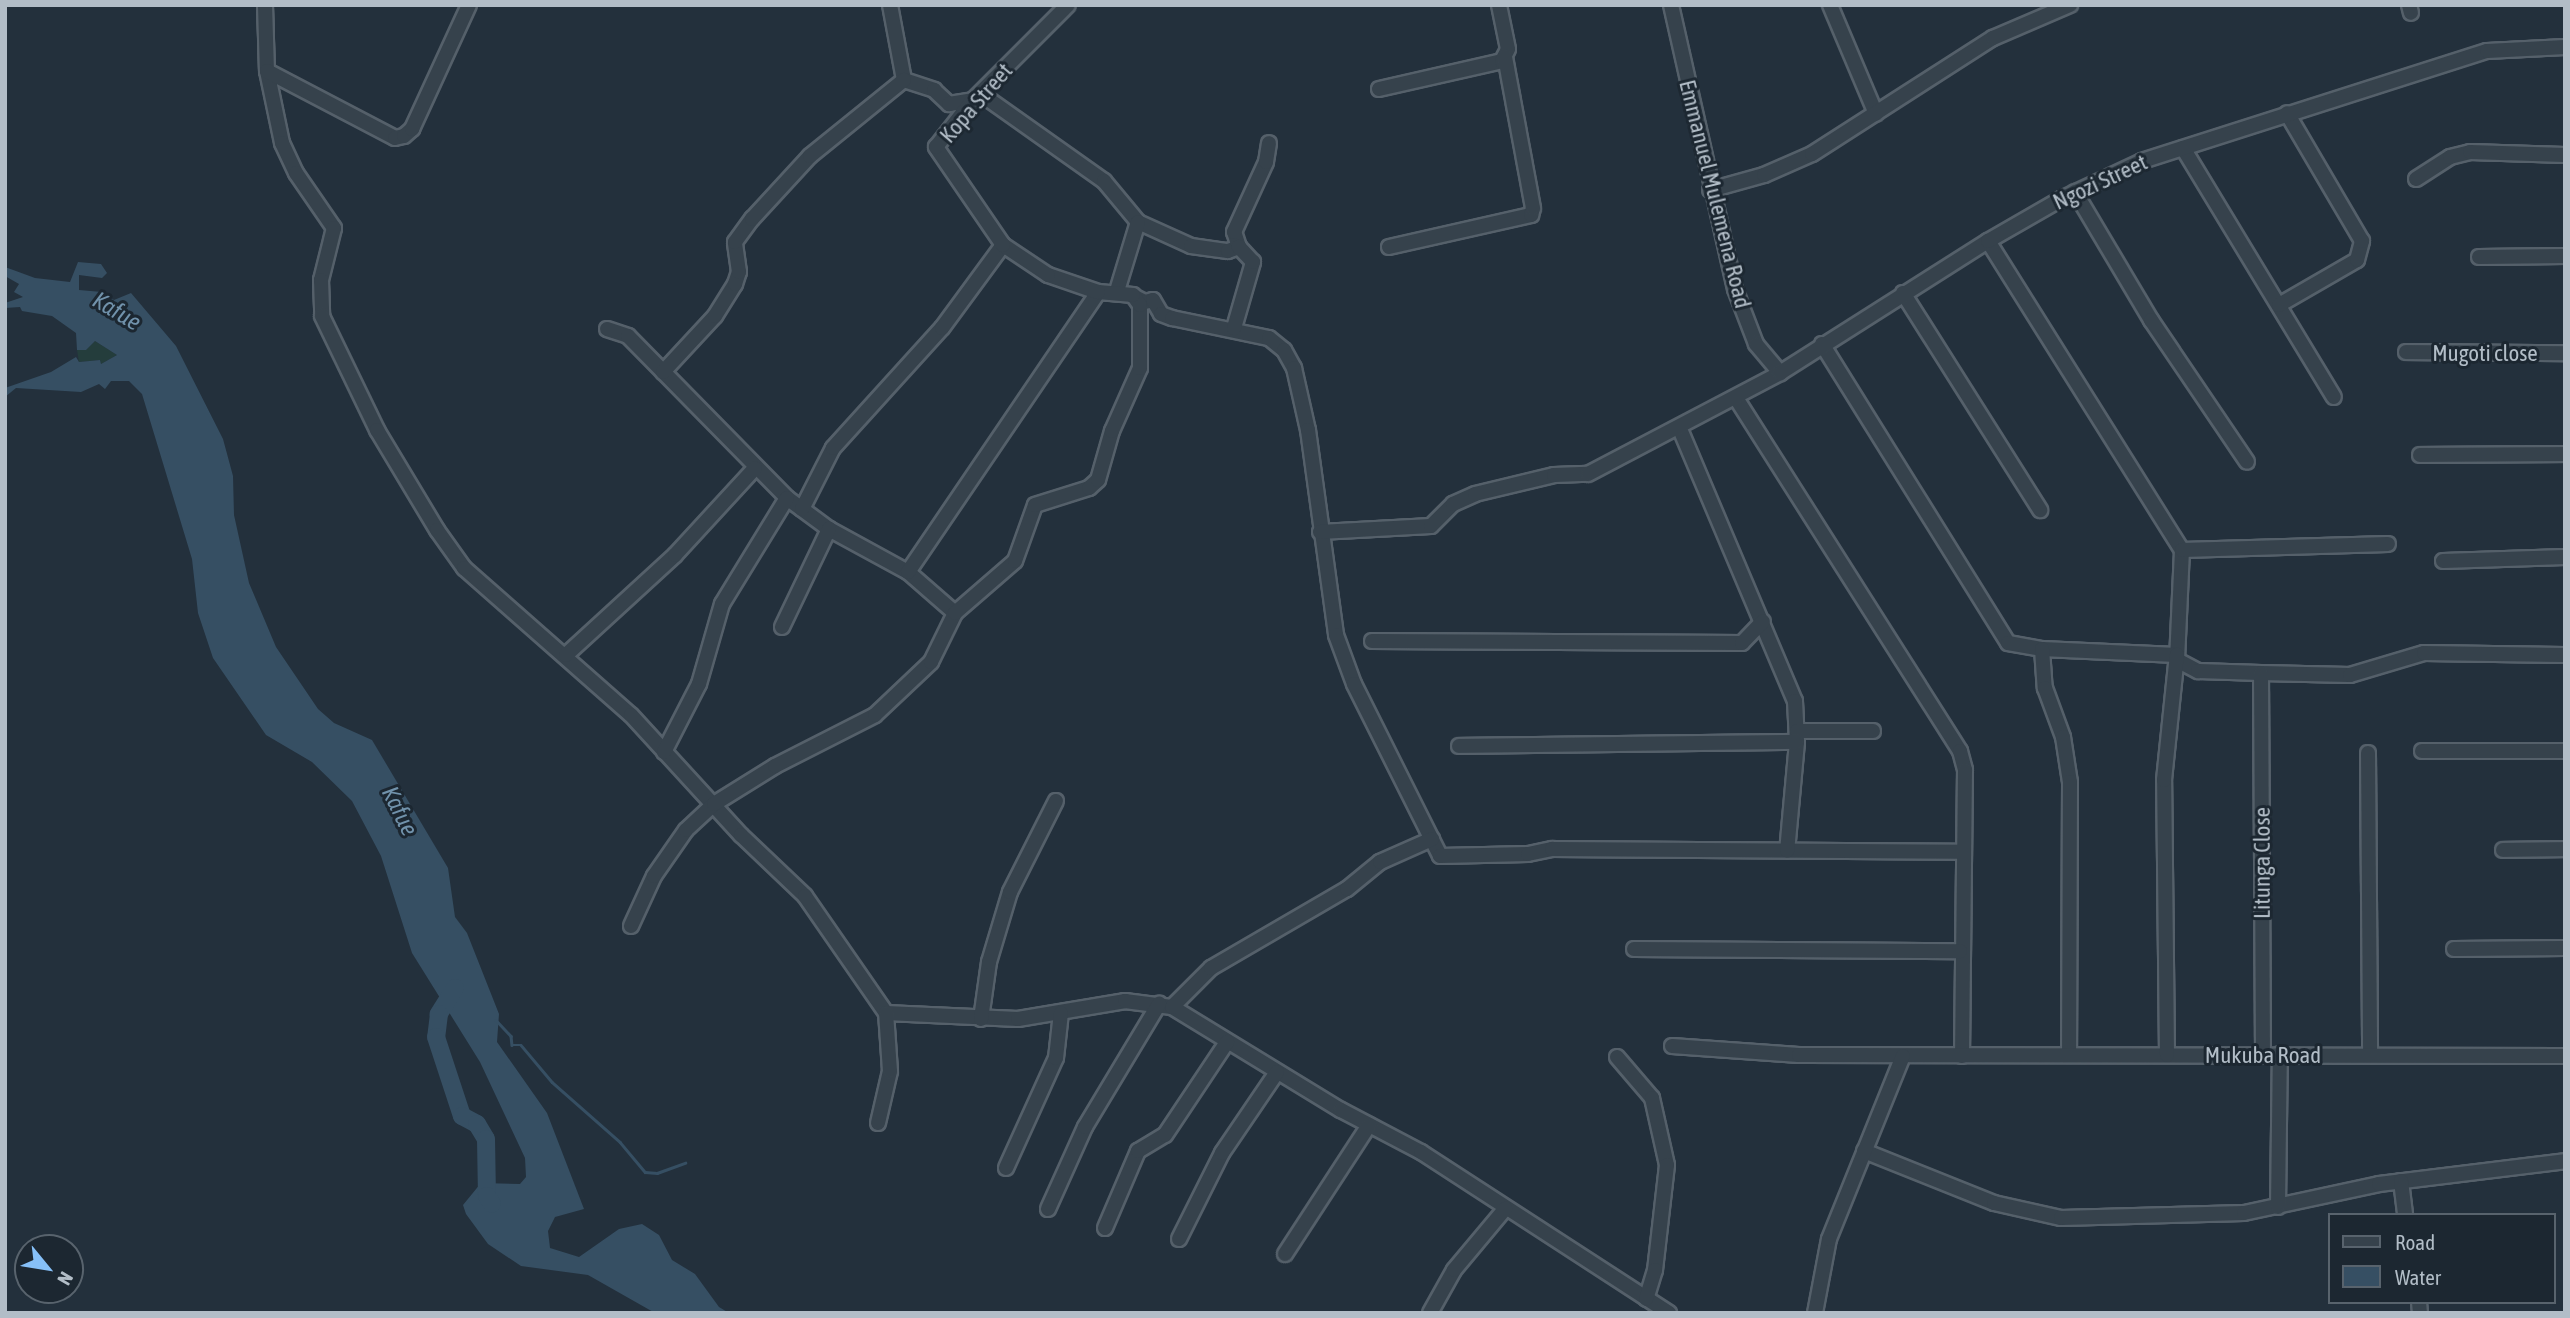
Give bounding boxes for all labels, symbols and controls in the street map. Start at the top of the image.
street label: Kopa Street [934,57,1018,149]
street label: Emmanuel Mulemena Road [1673,77,1757,311]
street label: Ngozi Street [2049,148,2151,216]
water label: Kafue [87,285,147,337]
street label: Mugoti close [2432,339,2538,367]
water label: Kafue [376,782,424,840]
street label: Litunga Close [2248,807,2276,919]
street label: Mukuba Road [2205,1041,2321,1069]
legend [2328,1213,2556,1304]
text: Road [2395,1230,2435,1254]
north arrow [14,1234,84,1304]
text: Water [2395,1265,2441,1289]
text: N [53,1268,78,1289]

